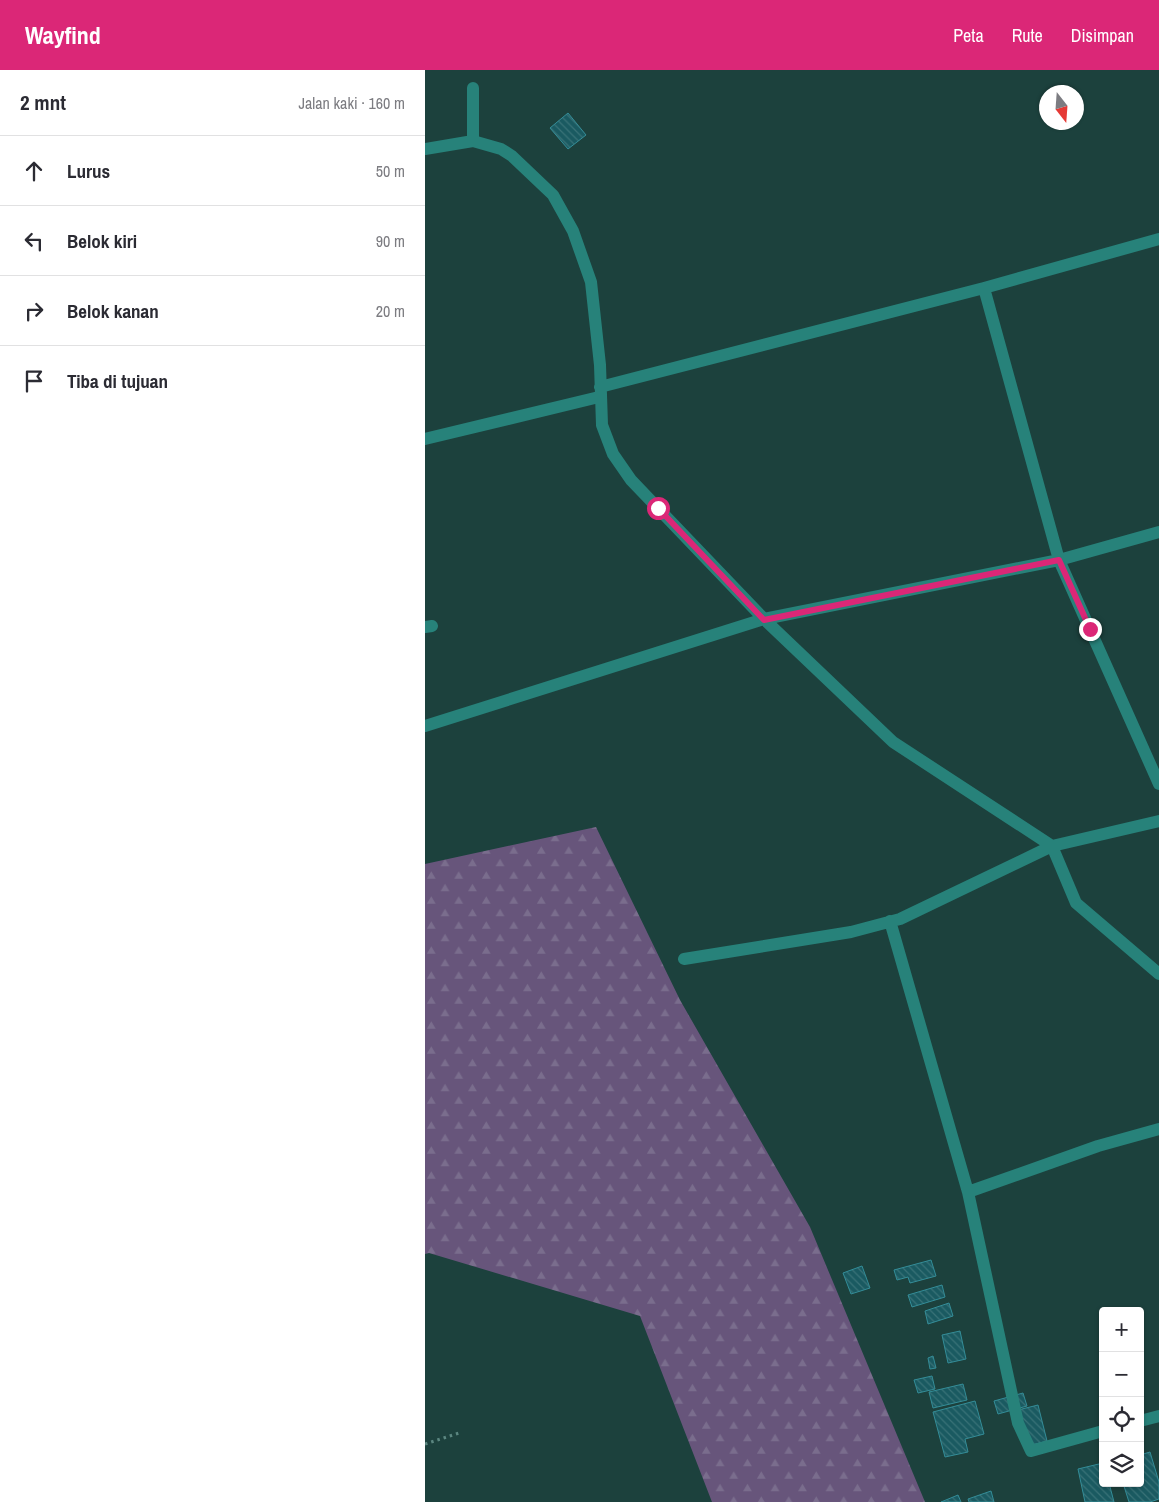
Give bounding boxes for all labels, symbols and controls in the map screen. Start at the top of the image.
text: Wayfind [25,19,101,51]
text: Peta [953,23,984,48]
text: Rute [1012,23,1043,48]
text: Disimpan [1071,23,1134,48]
north arrow [1039,85,1084,130]
text: 2 mnt [20,88,66,117]
text: Jalan kaki · 160 m [299,92,405,114]
icon: ahead [20,157,48,185]
text: Lurus [67,158,110,184]
text: 50 m [376,160,405,182]
icon: left [20,227,48,255]
text: Belok kiri [67,228,137,254]
text: 90 m [376,230,405,252]
icon: right [20,297,48,325]
text: Belok kanan [67,298,159,324]
text: 20 m [376,300,405,322]
icon: arrive [20,367,48,395]
text: Tiba di tujuan [67,368,168,394]
route start [647,497,670,520]
route end [1079,618,1102,641]
map controls [1099,1307,1144,1487]
button: + [1099,1307,1144,1352]
button: − [1099,1352,1144,1397]
button: locate [1099,1397,1144,1442]
button: layers [1099,1442,1144,1487]

